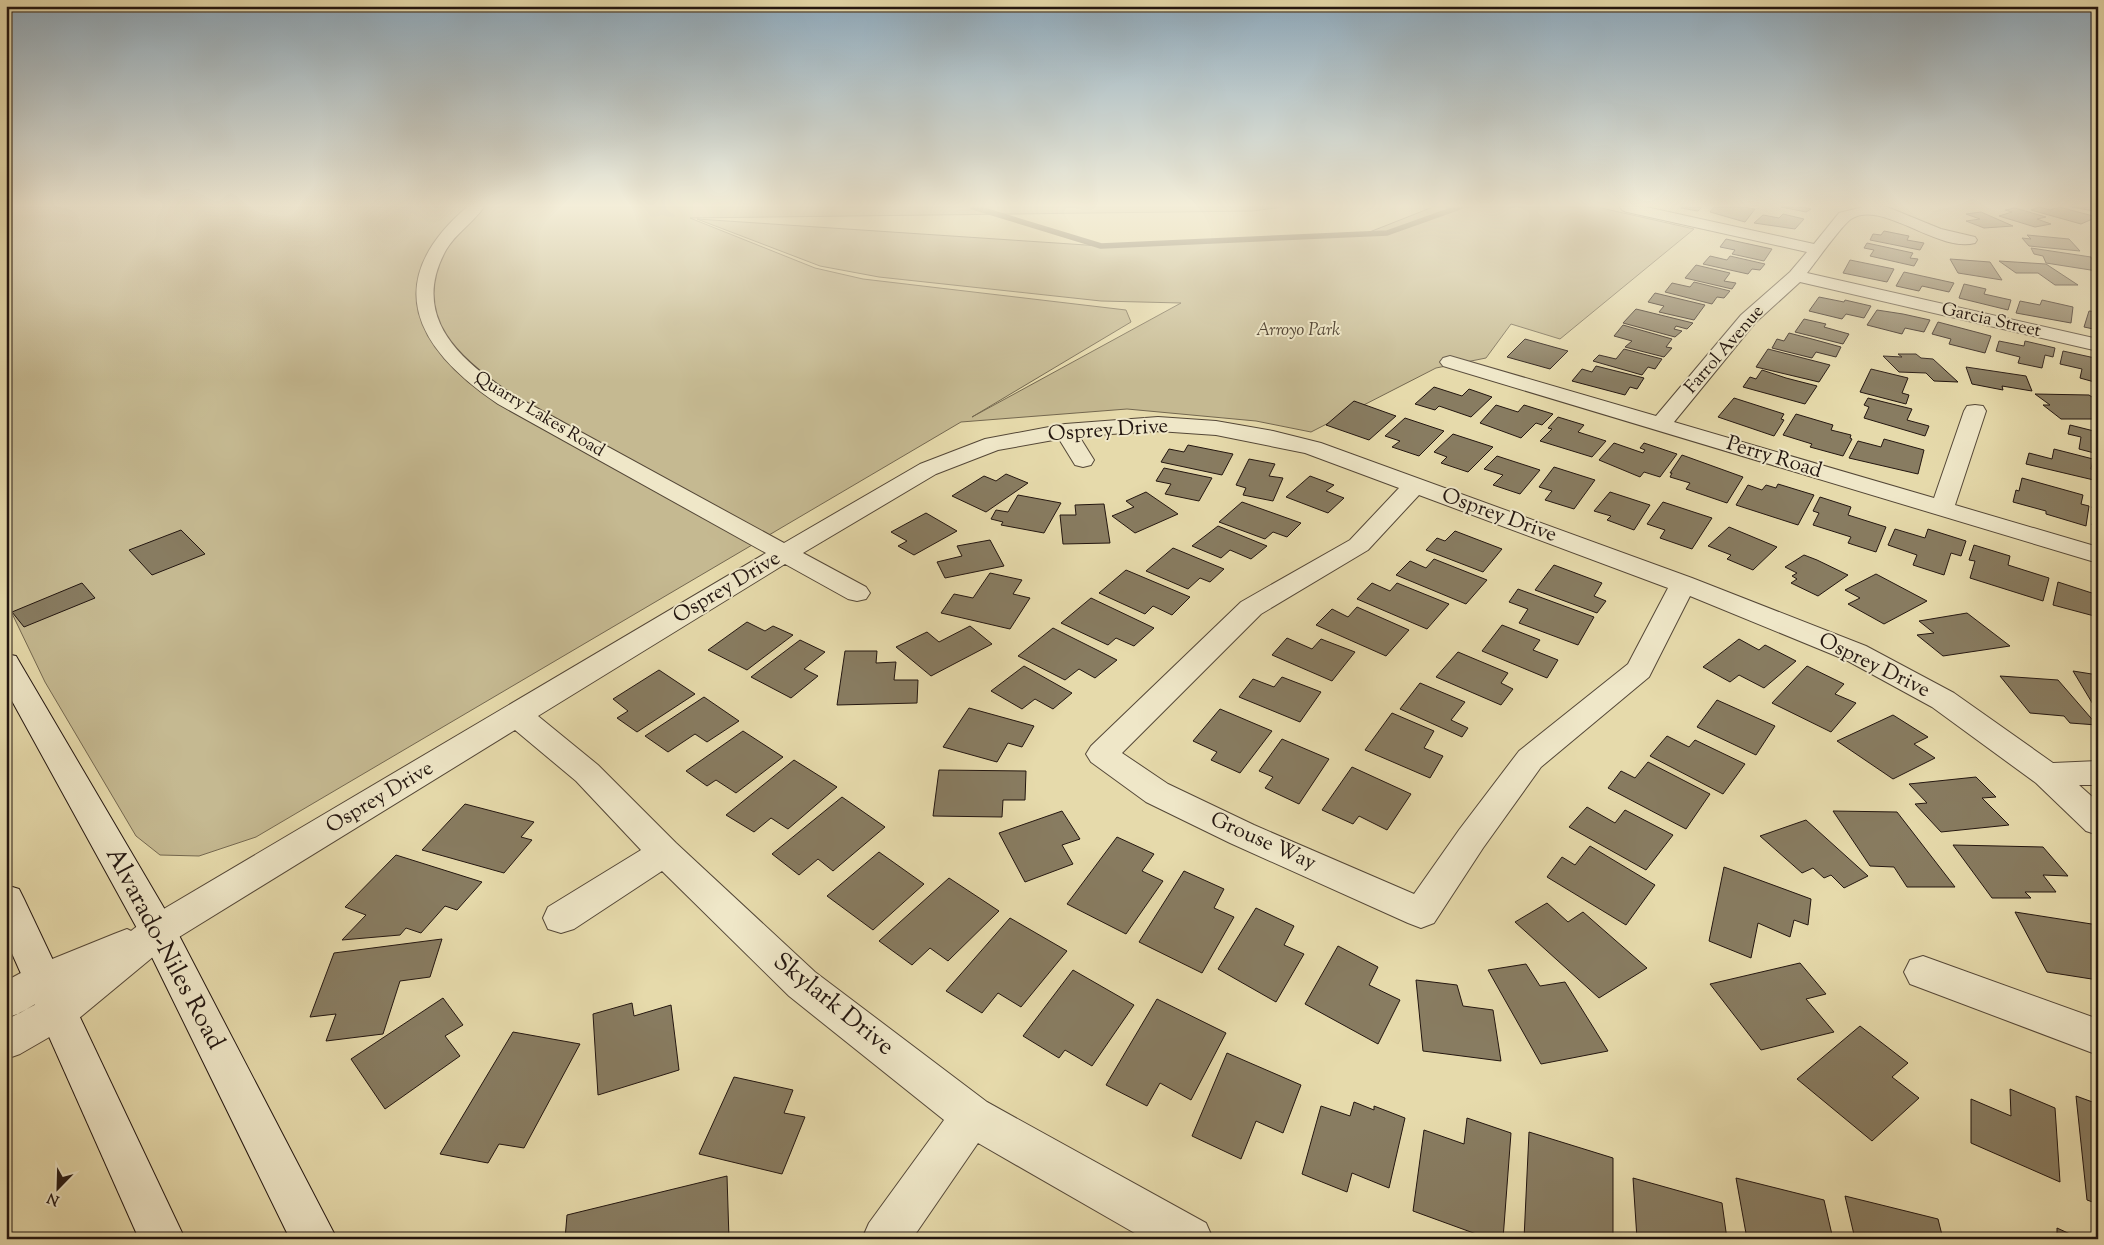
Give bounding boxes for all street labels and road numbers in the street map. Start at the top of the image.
street label: Garcia Street [1939,297,2043,345]
street label: Farrol Avenue [1679,300,1771,400]
street label: Quarry Lakes Road [469,366,609,464]
street label: Osprey Drive [1047,412,1169,450]
street label: Perry Road [1722,429,1826,487]
street label: Osprey Drive [1437,481,1561,551]
street label: Osprey Drive [668,544,786,632]
street label: Osprey Drive [1813,626,1935,706]
street label: Osprey Drive [321,754,439,842]
street label: Grouse Way [1205,805,1321,879]
street label: Alvarado-Niles Road [95,842,233,1056]
street label: Skylark Drive [765,945,901,1065]

